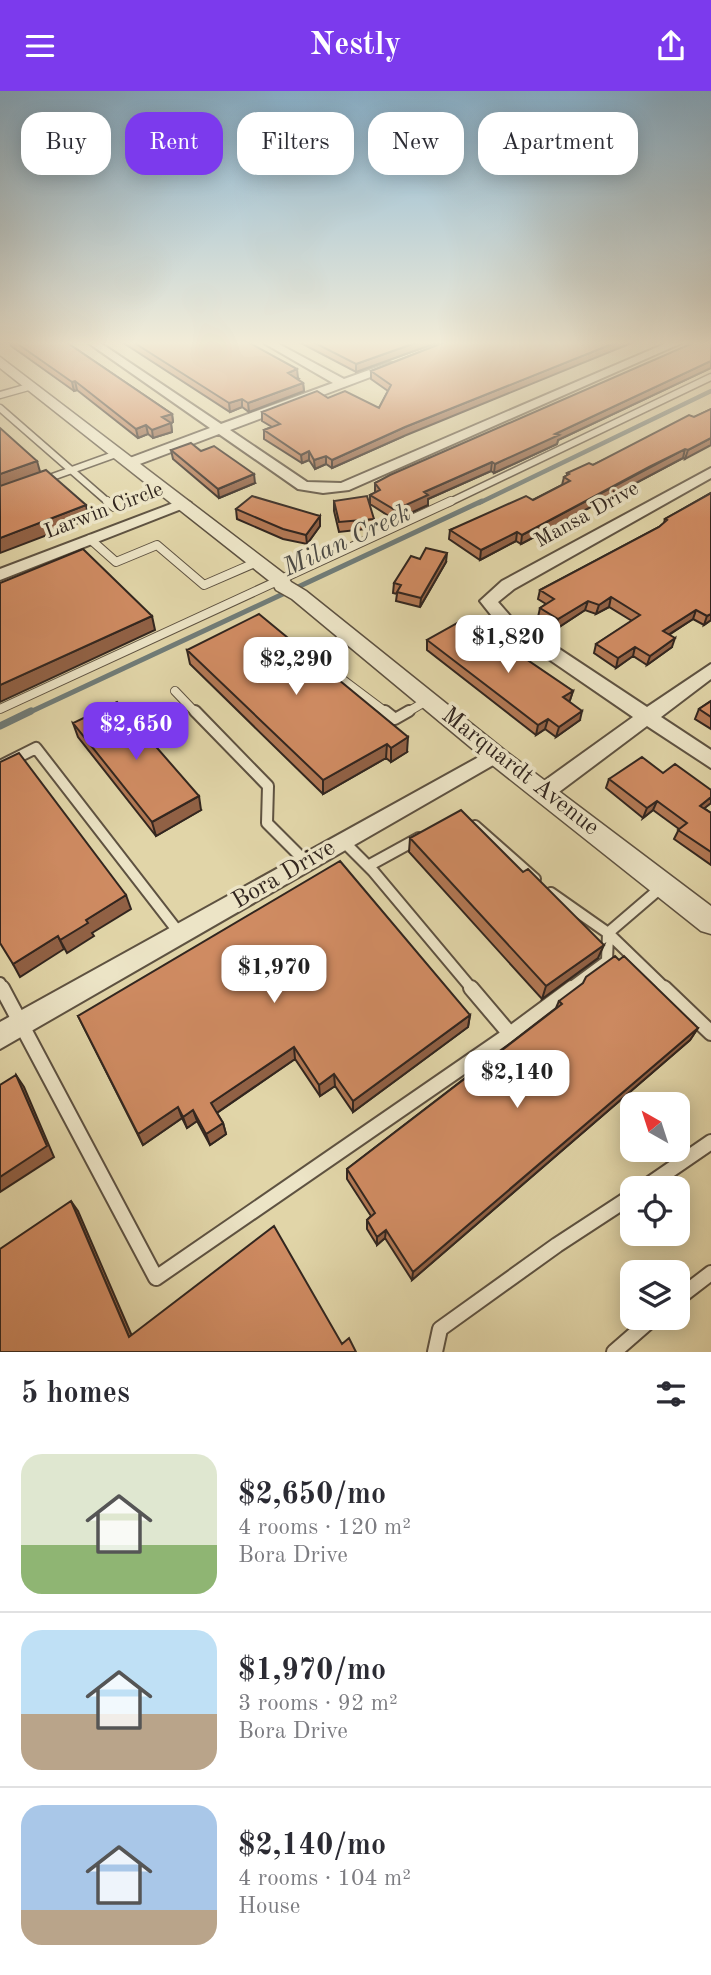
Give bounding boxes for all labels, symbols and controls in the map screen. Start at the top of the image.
icon: menu [21,27,59,65]
icon: share [652,27,690,65]
text: Nestly [310,30,401,62]
chip: Buy [21,112,111,175]
chip: Rent [125,112,223,175]
chip: Filters [237,112,354,175]
chip: New [368,112,464,175]
chip: Apartment [478,112,638,175]
street label: Mansa Drive [532,478,642,552]
street label: Larwin Circle [42,479,166,543]
water label: Milan Creek [278,500,415,582]
pin: $1,820 [451,615,565,675]
text: $1,820 [471,626,545,649]
pin: $2,290 [239,637,353,697]
text: $2,290 [259,648,333,671]
pin: $2,650 [79,703,193,762]
street label: Marquardt Avenue [437,703,603,841]
text: $2,650 [99,713,173,736]
street label: Bora Drive [228,836,340,914]
pin: $1,970 [217,946,331,1005]
text: $1,970 [237,956,311,979]
pin: $2,140 [460,1051,574,1110]
text: $2,140 [480,1061,554,1084]
north arrow [620,1092,690,1162]
map controls [620,1092,690,1330]
button: locate [620,1176,690,1246]
button: layers [620,1260,690,1330]
icon: filters [652,1375,690,1413]
text: 5 homes [21,1379,130,1409]
text: $2,650/mo [238,1480,386,1510]
icon: home [77,1482,161,1566]
text: 4 rooms · 120 m² [238,1516,411,1539]
text: Bora Drive [238,1544,348,1567]
text: $1,970/mo [238,1656,386,1686]
icon: home [77,1658,161,1742]
text: 3 rooms · 92 m² [238,1692,398,1715]
text: Bora Drive [238,1720,348,1743]
text: $2,140/mo [238,1831,386,1861]
icon: home [77,1833,161,1917]
text: 4 rooms · 104 m² [238,1867,411,1890]
text: House [238,1895,300,1918]

